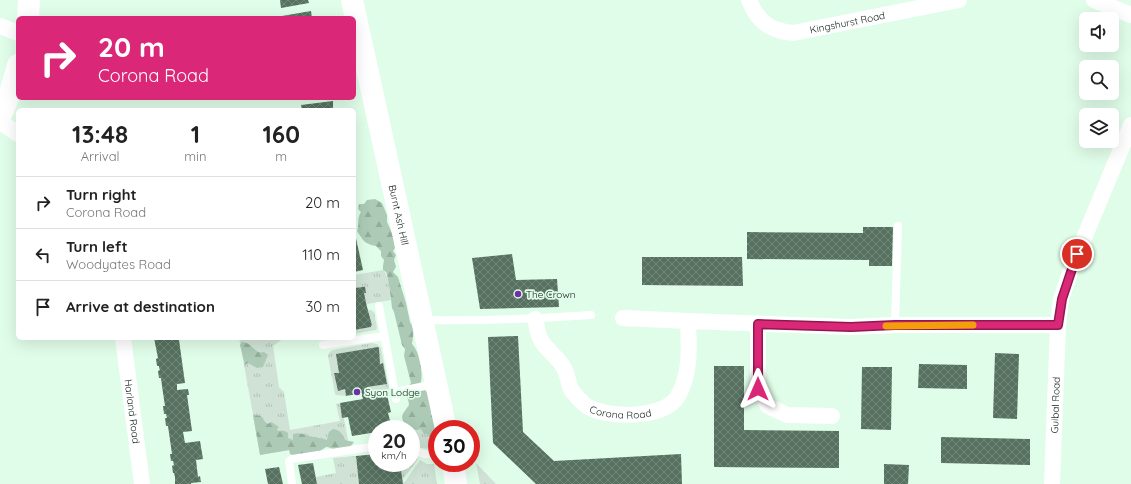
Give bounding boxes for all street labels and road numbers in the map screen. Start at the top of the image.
street label: Kingshurst Road [809,9,886,37]
street label: Burnt Ash Hill [386,184,412,246]
street label: Guibal Road [1048,376,1063,434]
street label: Harland Road [121,378,143,444]
street label: Corona Road [588,403,653,422]

